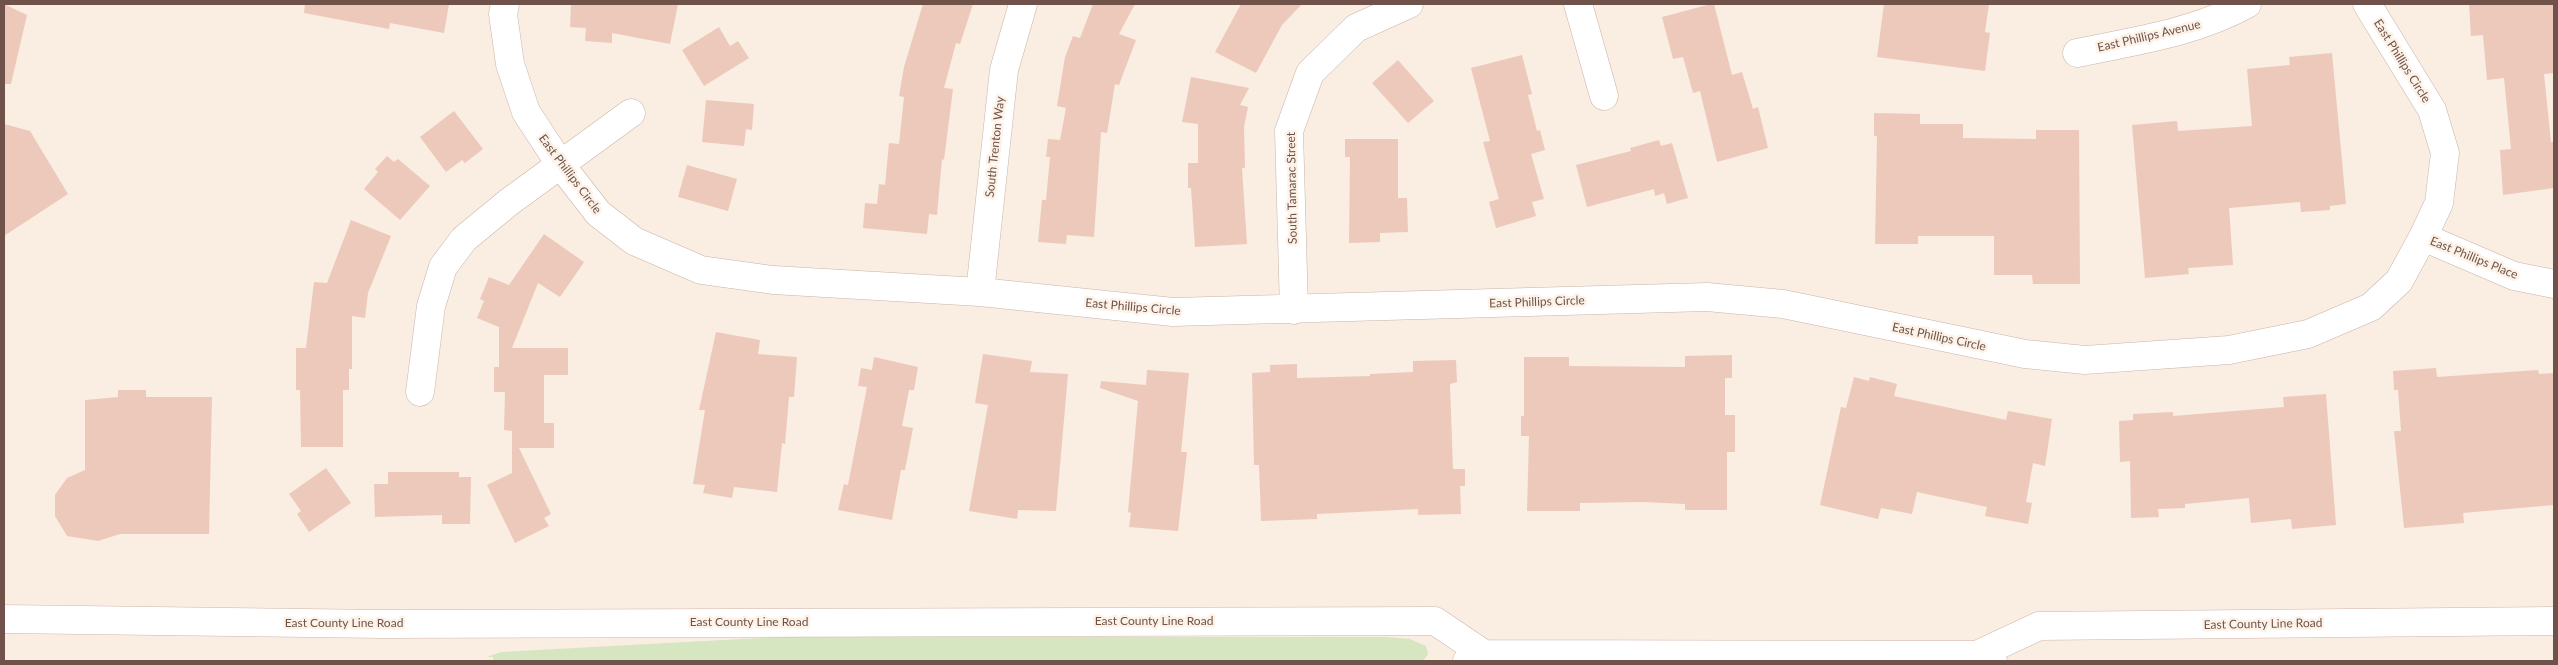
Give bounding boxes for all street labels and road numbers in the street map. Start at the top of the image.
street label: East Phillips Avenue [2096,17,2202,55]
street label: East Phillips Circle [2371,17,2433,105]
street label: South Trenton Way [983,96,1007,198]
street label: East Phillips Circle [535,131,605,217]
street label: South Tamarac Street [1284,132,1300,244]
street label: East Phillips Place [2428,234,2520,282]
street label: East Phillips Circle [1489,293,1585,311]
street label: East Phillips Circle [1085,296,1181,318]
street label: East Phillips Circle [1891,320,1987,354]
street label: East County Line Road [1095,614,1213,628]
street label: East County Line Road [690,615,808,629]
street label: East County Line Road [285,616,403,630]
street label: East County Line Road [2204,616,2322,632]

